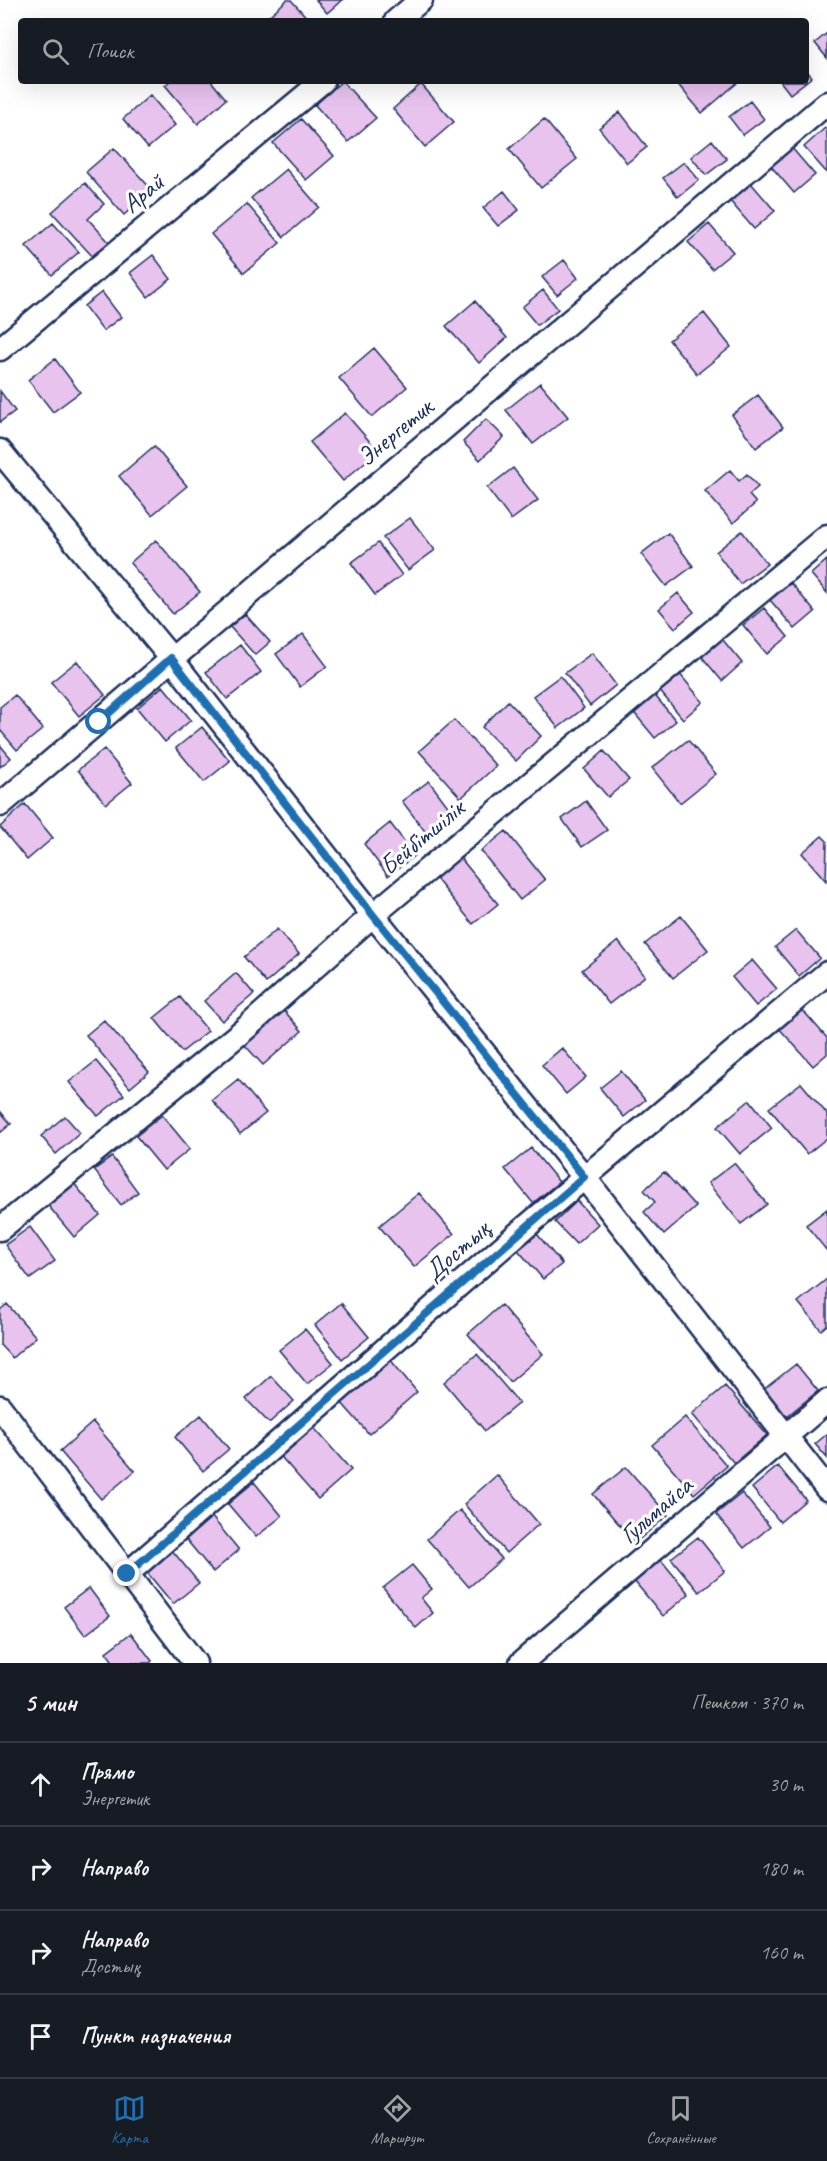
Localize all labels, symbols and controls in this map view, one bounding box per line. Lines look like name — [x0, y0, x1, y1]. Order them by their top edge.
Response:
search box — [18, 18, 809, 84]
icon: search — [39, 35, 72, 68]
text: Поиск — [87, 37, 133, 65]
street label: Арай — [115, 164, 173, 220]
street label: Энергетик — [350, 389, 442, 473]
route start — [85, 708, 111, 734]
street label: Бейбітшілік — [373, 790, 473, 882]
street label: Достық — [417, 1211, 498, 1288]
street label: Гульмайса — [613, 1468, 701, 1551]
route end — [113, 1560, 139, 1586]
text: 5 мин — [24, 1686, 76, 1719]
text: Пешком · 370 m — [691, 1690, 803, 1715]
text: Прямо — [81, 1758, 133, 1786]
icon: ahead — [24, 1768, 57, 1801]
text: 30 m — [769, 1772, 803, 1797]
text: Энергетик — [81, 1786, 149, 1811]
icon: right — [24, 1852, 57, 1885]
text: Направо — [81, 1854, 148, 1882]
text: 180 m — [760, 1856, 803, 1881]
text: Направо — [81, 1926, 148, 1954]
icon: right — [24, 1936, 57, 1969]
text: 160 m — [760, 1940, 803, 1965]
text: Достық — [81, 1954, 140, 1979]
icon: arrive — [24, 2020, 57, 2053]
text: Пункт назначения — [81, 2022, 230, 2050]
tab: Карта — [111, 2092, 148, 2148]
tab: Маршрут — [371, 2092, 423, 2148]
tab: Сохранённые — [646, 2092, 716, 2148]

